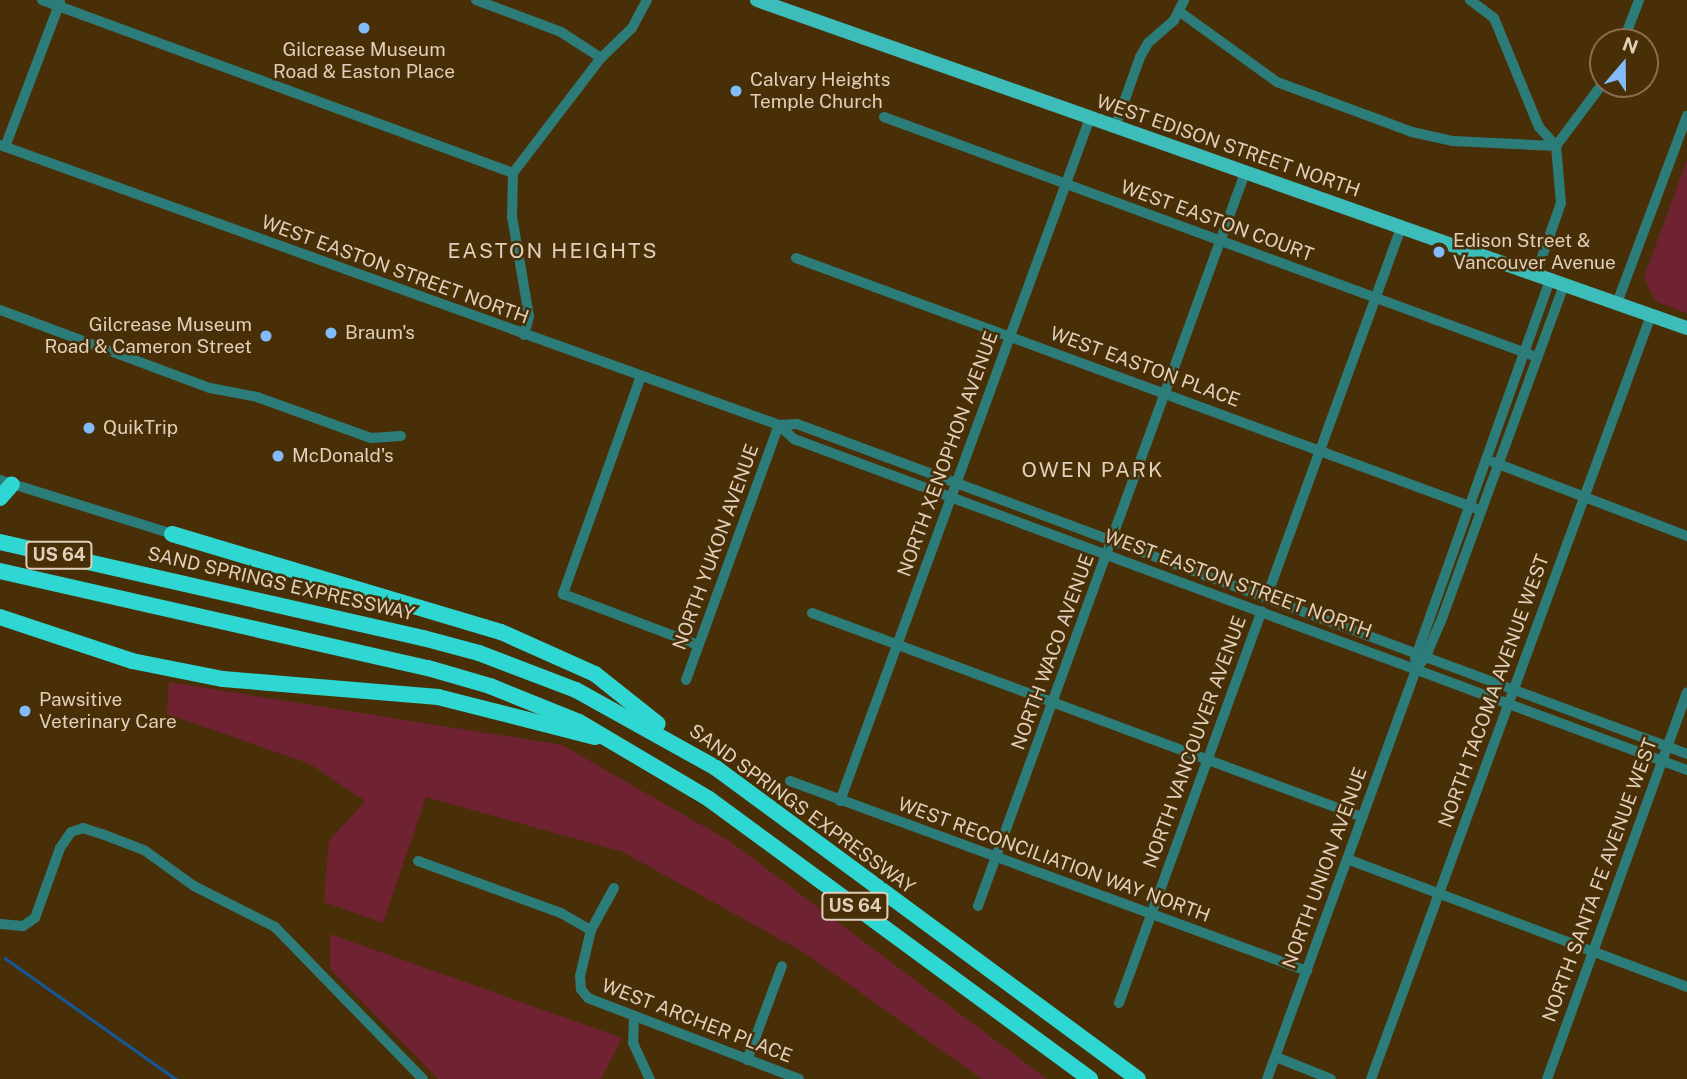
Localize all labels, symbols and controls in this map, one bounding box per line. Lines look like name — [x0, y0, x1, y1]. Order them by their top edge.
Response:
marker: Gilcrease Museum Road & Easton Place — [356, 20, 372, 36]
north arrow — [1589, 28, 1659, 98]
text: N — [1620, 32, 1641, 58]
place label: Gilcrease Museum Road & Easton Place — [273, 39, 455, 83]
place label: Calvary Heights Temple Church — [750, 69, 890, 113]
marker: Calvary Heights Temple Church — [728, 83, 744, 99]
street label: WEST EDISON STREET NORTH — [1093, 90, 1363, 202]
street label: WEST EASTON COURT — [1117, 175, 1317, 267]
street label: WEST EASTON STREET NORTH — [258, 211, 532, 329]
place label: Edison Street & Vancouver Avenue — [1453, 230, 1616, 274]
district label: EASTON HEIGHTS — [449, 238, 657, 264]
marker: Edison Street & Vancouver Avenue — [1431, 244, 1447, 260]
place label: Gilcrease Museum Road & Cameron Street — [45, 314, 252, 358]
place label: Braum's — [345, 322, 415, 344]
street label: WEST EASTON PLACE — [1047, 322, 1243, 412]
marker: Braum's — [323, 325, 339, 341]
marker: Gilcrease Museum Road & Cameron Street — [258, 328, 274, 344]
street label: NORTH XENOPHON AVENUE — [893, 328, 1003, 580]
place label: QuikTrip — [103, 417, 178, 439]
marker: QuikTrip — [81, 420, 97, 436]
street label: NORTH YUKON AVENUE — [668, 441, 764, 653]
place label: McDonald's — [292, 445, 394, 467]
marker: McDonald's — [270, 448, 286, 464]
district label: OWEN PARK — [1023, 457, 1163, 483]
street label: WEST EASTON STREET NORTH — [1101, 525, 1375, 643]
road number: US 64 — [24, 540, 94, 570]
street label: SAND SPRINGS EXPRESSWAY — [145, 542, 417, 626]
street label: NORTH WACO AVENUE — [1007, 551, 1099, 753]
street label: NORTH TACOMA AVENUE WEST — [1434, 551, 1554, 831]
street label: NORTH VANCOUVER AVENUE — [1139, 612, 1251, 872]
place label: Pawsitive Veterinary Care — [39, 689, 177, 733]
marker: Pawsitive Veterinary Care — [17, 703, 33, 719]
street label: SAND SPRINGS EXPRESSWAY — [685, 719, 919, 899]
street label: NORTH SANTA FE AVENUE WEST — [1538, 735, 1662, 1025]
street label: NORTH UNION AVENUE — [1278, 764, 1372, 972]
street label: WEST RECONCILIATION WAY NORTH — [894, 793, 1214, 927]
road number: US 64 — [820, 891, 890, 920]
street label: WEST ARCHER PLACE — [598, 974, 796, 1068]

